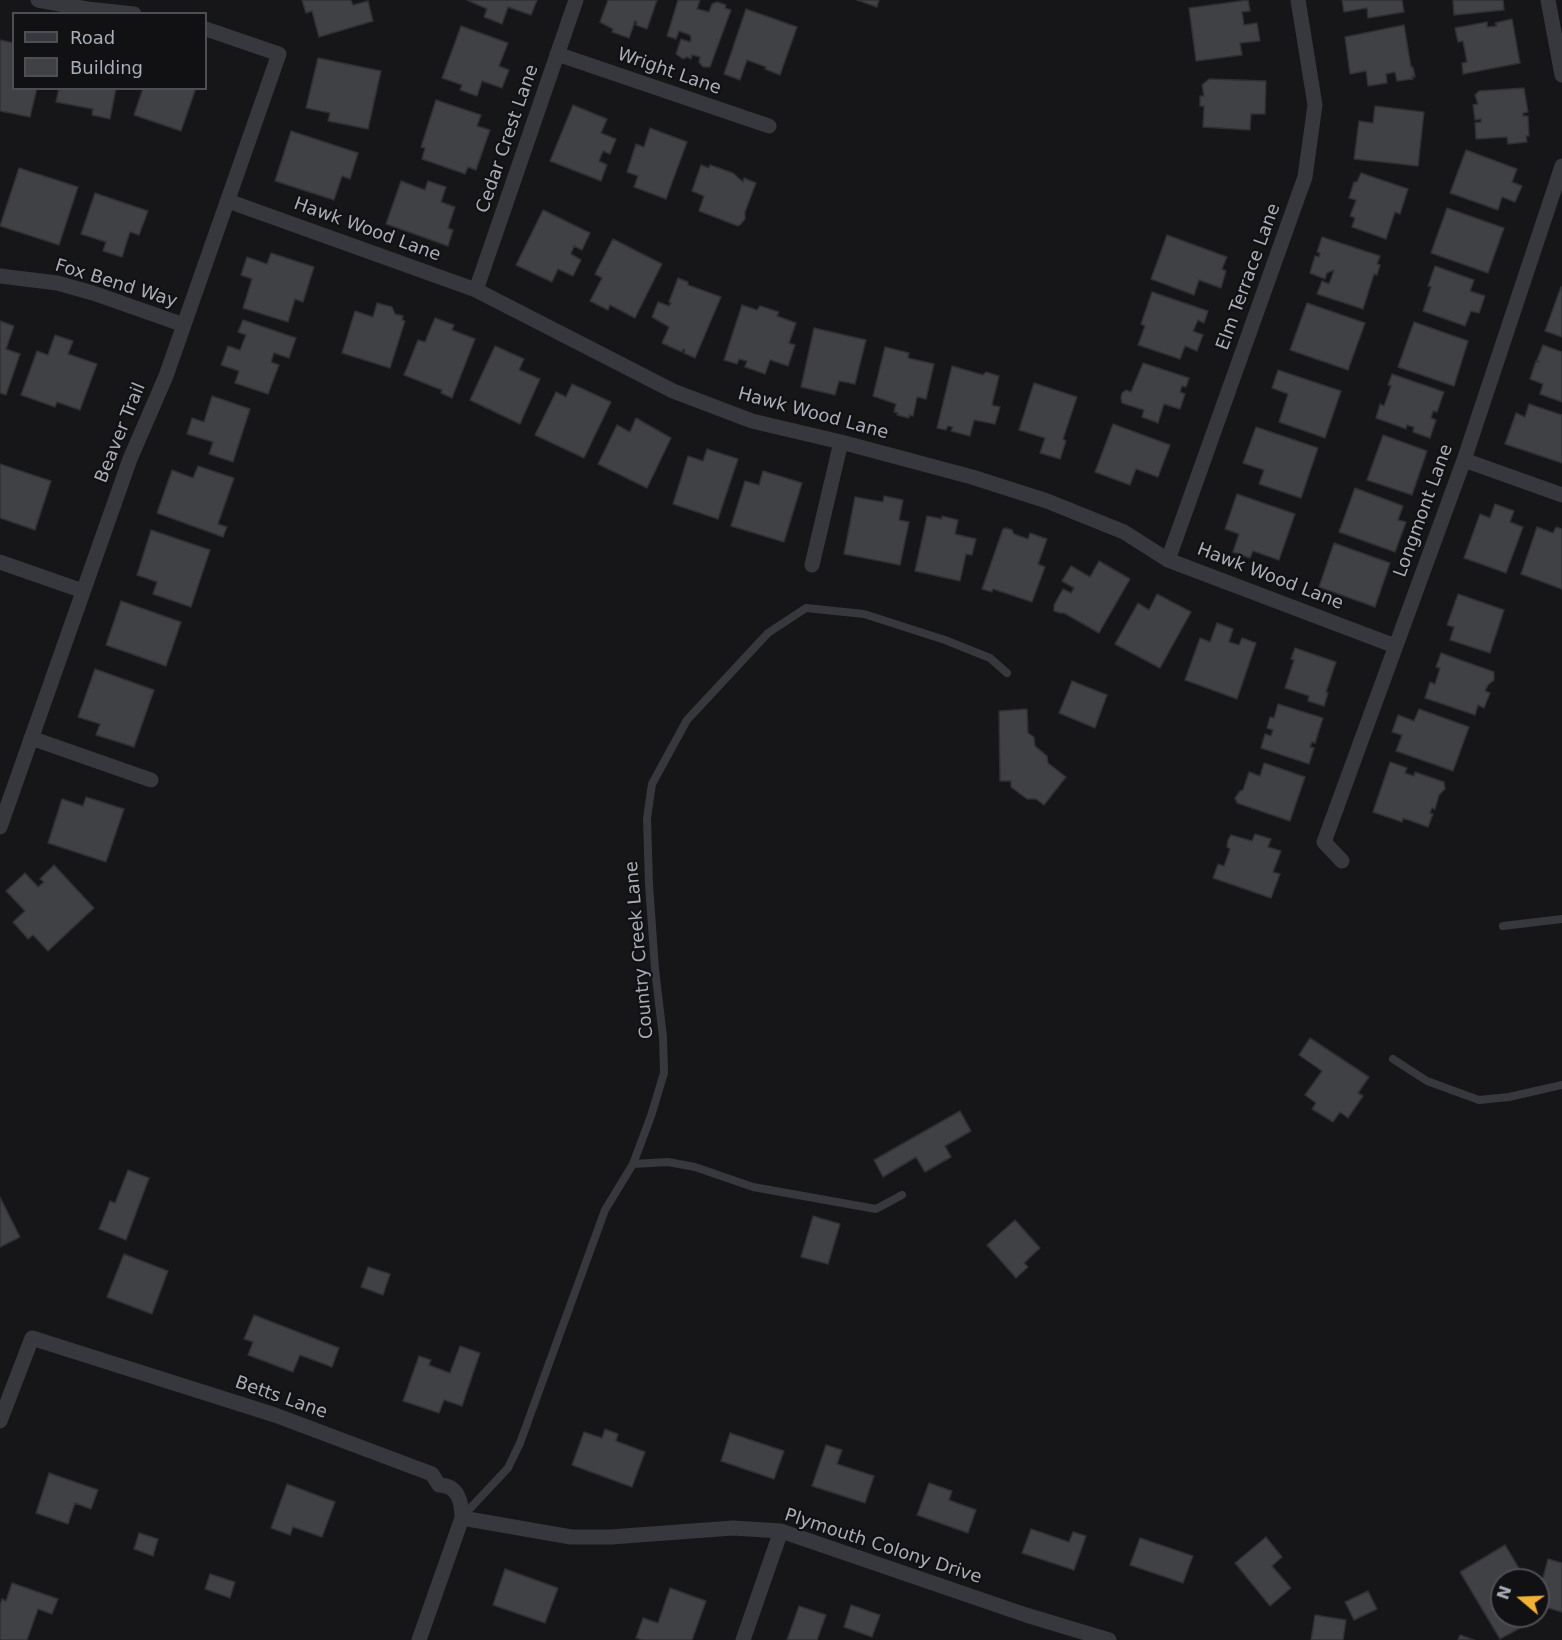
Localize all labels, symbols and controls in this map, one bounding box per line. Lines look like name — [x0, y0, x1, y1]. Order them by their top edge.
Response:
legend — [12, 12, 207, 90]
text: Road — [70, 27, 115, 48]
street label: Wright Lane — [614, 44, 724, 100]
text: Building — [70, 57, 143, 78]
street label: Cedar Crest Lane — [472, 62, 544, 216]
street label: Hawk Wood Lane — [291, 193, 443, 267]
street label: Elm Terrace Lane — [1212, 201, 1286, 353]
street label: Fox Bend Way — [52, 255, 180, 313]
street label: Beaver Trail — [91, 380, 151, 486]
street label: Hawk Wood Lane — [735, 384, 891, 444]
street label: Longmont Lane — [1390, 442, 1458, 580]
street label: Hawk Wood Lane — [1194, 539, 1346, 615]
street label: Country Creek Lane — [621, 860, 659, 1040]
street label: Betts Lane — [232, 1372, 330, 1424]
street label: Plymouth Colony Drive — [782, 1505, 984, 1589]
north arrow — [1490, 1568, 1550, 1628]
text: N — [1493, 1583, 1516, 1602]

